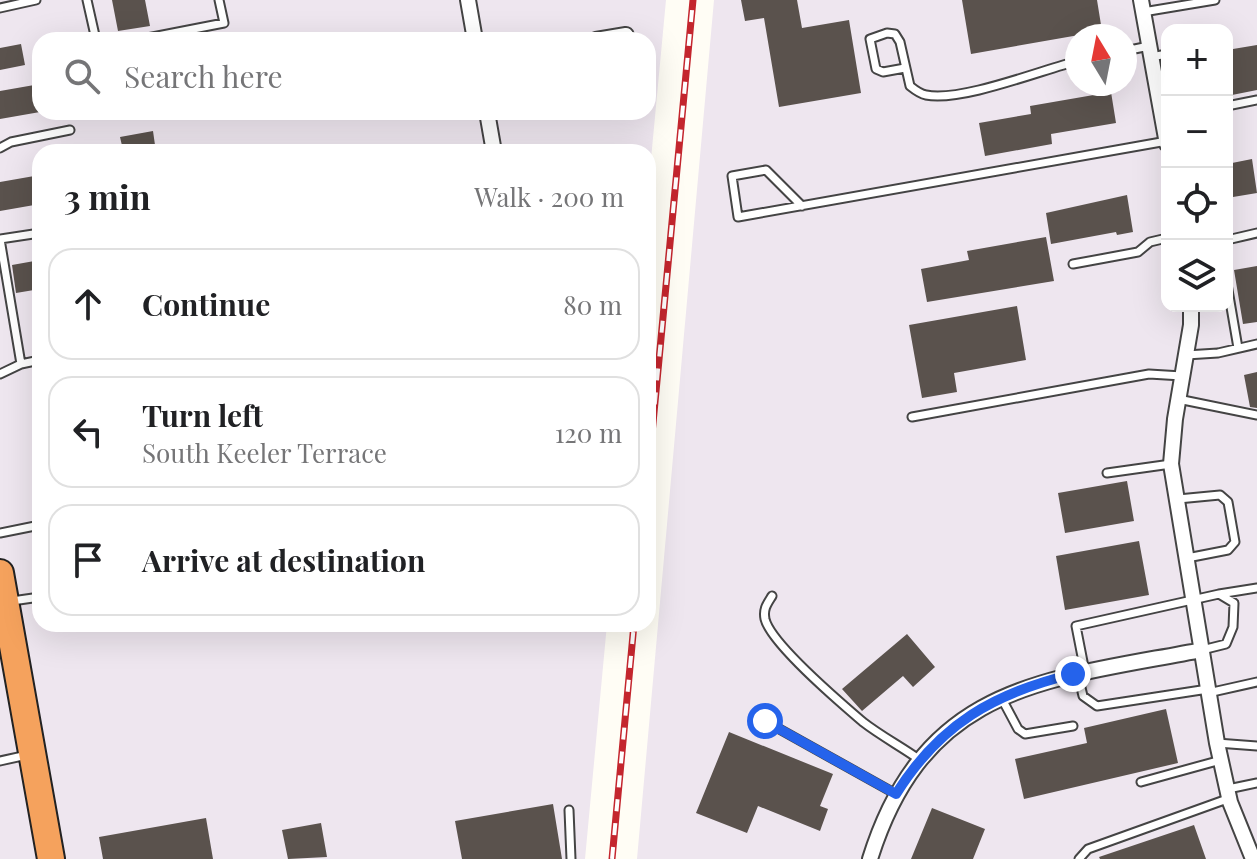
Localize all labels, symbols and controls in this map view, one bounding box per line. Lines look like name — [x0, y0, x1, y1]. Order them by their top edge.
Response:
north arrow — [1065, 24, 1137, 96]
map controls — [1161, 24, 1233, 312]
button: + — [1161, 24, 1233, 96]
search box — [32, 32, 656, 120]
icon: search — [60, 54, 104, 98]
text: Search here — [124, 56, 283, 96]
button: − — [1161, 96, 1233, 168]
button: locate — [1161, 168, 1233, 240]
text: 3 min — [64, 173, 151, 219]
text: Walk · 200 m — [474, 179, 624, 214]
button: layers — [1161, 240, 1233, 312]
icon: ahead — [66, 282, 110, 326]
text: Continue — [142, 284, 270, 324]
text: 80 m — [563, 287, 622, 322]
text: Turn left — [142, 395, 263, 435]
icon: left — [66, 410, 110, 454]
text: 120 m — [555, 415, 622, 450]
text: South Keeler Terrace — [142, 435, 387, 470]
icon: arrive — [66, 538, 110, 582]
text: Arrive at destination — [142, 540, 425, 580]
route end — [1055, 656, 1091, 692]
route start — [747, 703, 783, 739]

